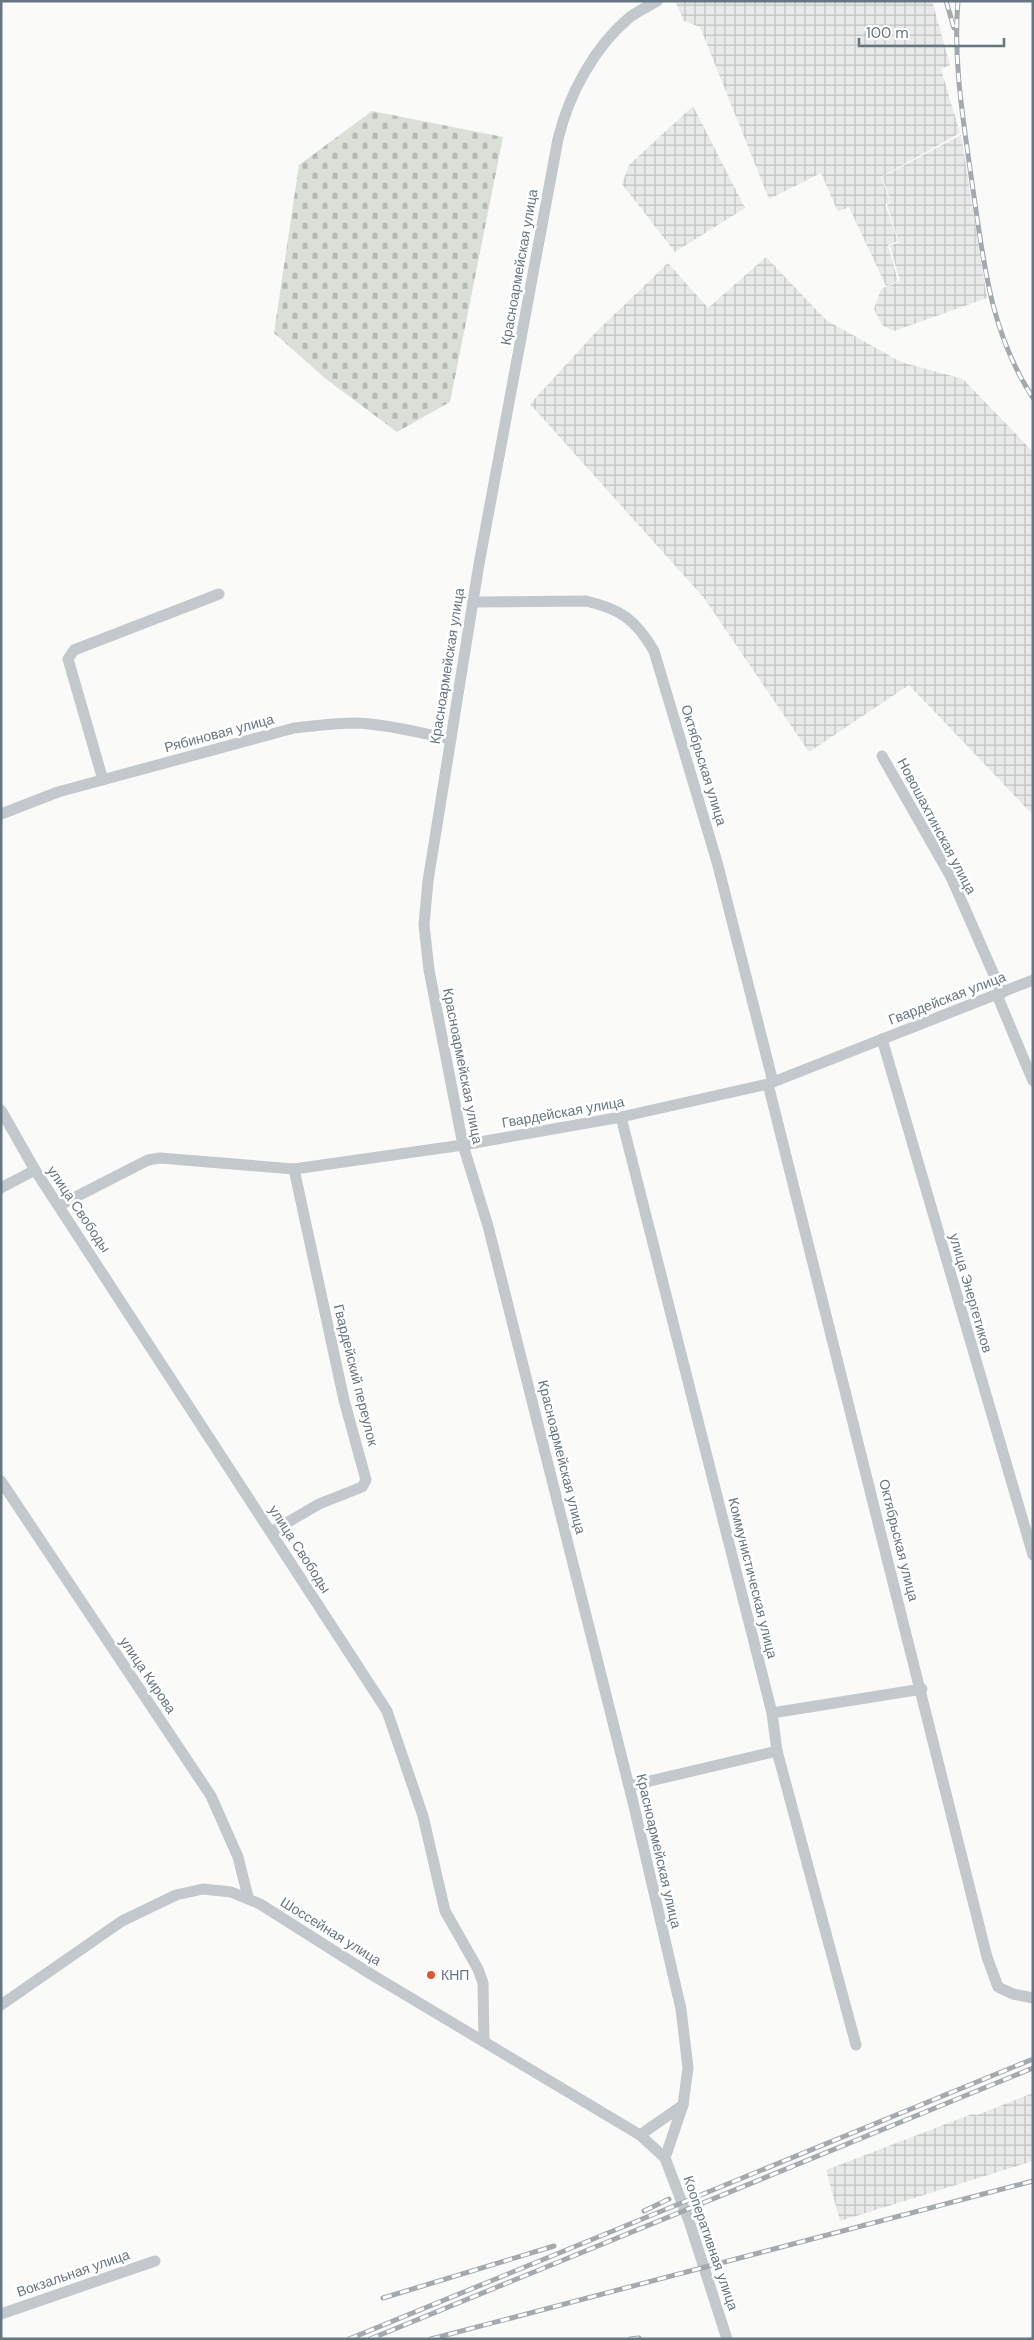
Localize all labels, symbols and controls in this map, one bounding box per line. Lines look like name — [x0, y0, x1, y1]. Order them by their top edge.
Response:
scale bar — [859, 15, 1004, 47]
text: 100 m — [866, 23, 909, 43]
street label: Красноармейская улица — [496, 187, 542, 346]
street label: Красноармейская улица — [426, 586, 468, 745]
street label: Октябрьская улица — [677, 702, 731, 828]
street label: Рябиновая улица — [162, 710, 276, 756]
street label: Новошахтинская улица — [893, 755, 981, 897]
street label: Гвардейская улица — [886, 967, 1008, 1029]
street label: Красноармейская улица — [439, 987, 487, 1146]
street label: Гвардейская улица — [500, 1092, 626, 1132]
street label: улица Свободы — [43, 1162, 115, 1256]
street label: улица Энергетиков — [945, 1231, 997, 1355]
street label: Гвардейский переулок — [330, 1302, 383, 1449]
street label: Красноармейская улица — [534, 1378, 590, 1536]
street label: Октябрьская улица — [875, 1477, 923, 1603]
street label: Коммунистическая улица — [724, 1496, 782, 1661]
street label: улица Свободы — [265, 1502, 335, 1596]
street label: улица Кирова — [116, 1633, 180, 1717]
street label: Красноармейская улица — [632, 1772, 686, 1930]
street label: Шоссейная улица — [277, 1893, 385, 1969]
place label: КНП — [441, 1966, 469, 1984]
marker: КНП — [425, 1969, 437, 1981]
street label: Кооперативная улица — [679, 2173, 743, 2313]
street label: Вокзальная улица — [14, 2245, 132, 2301]

